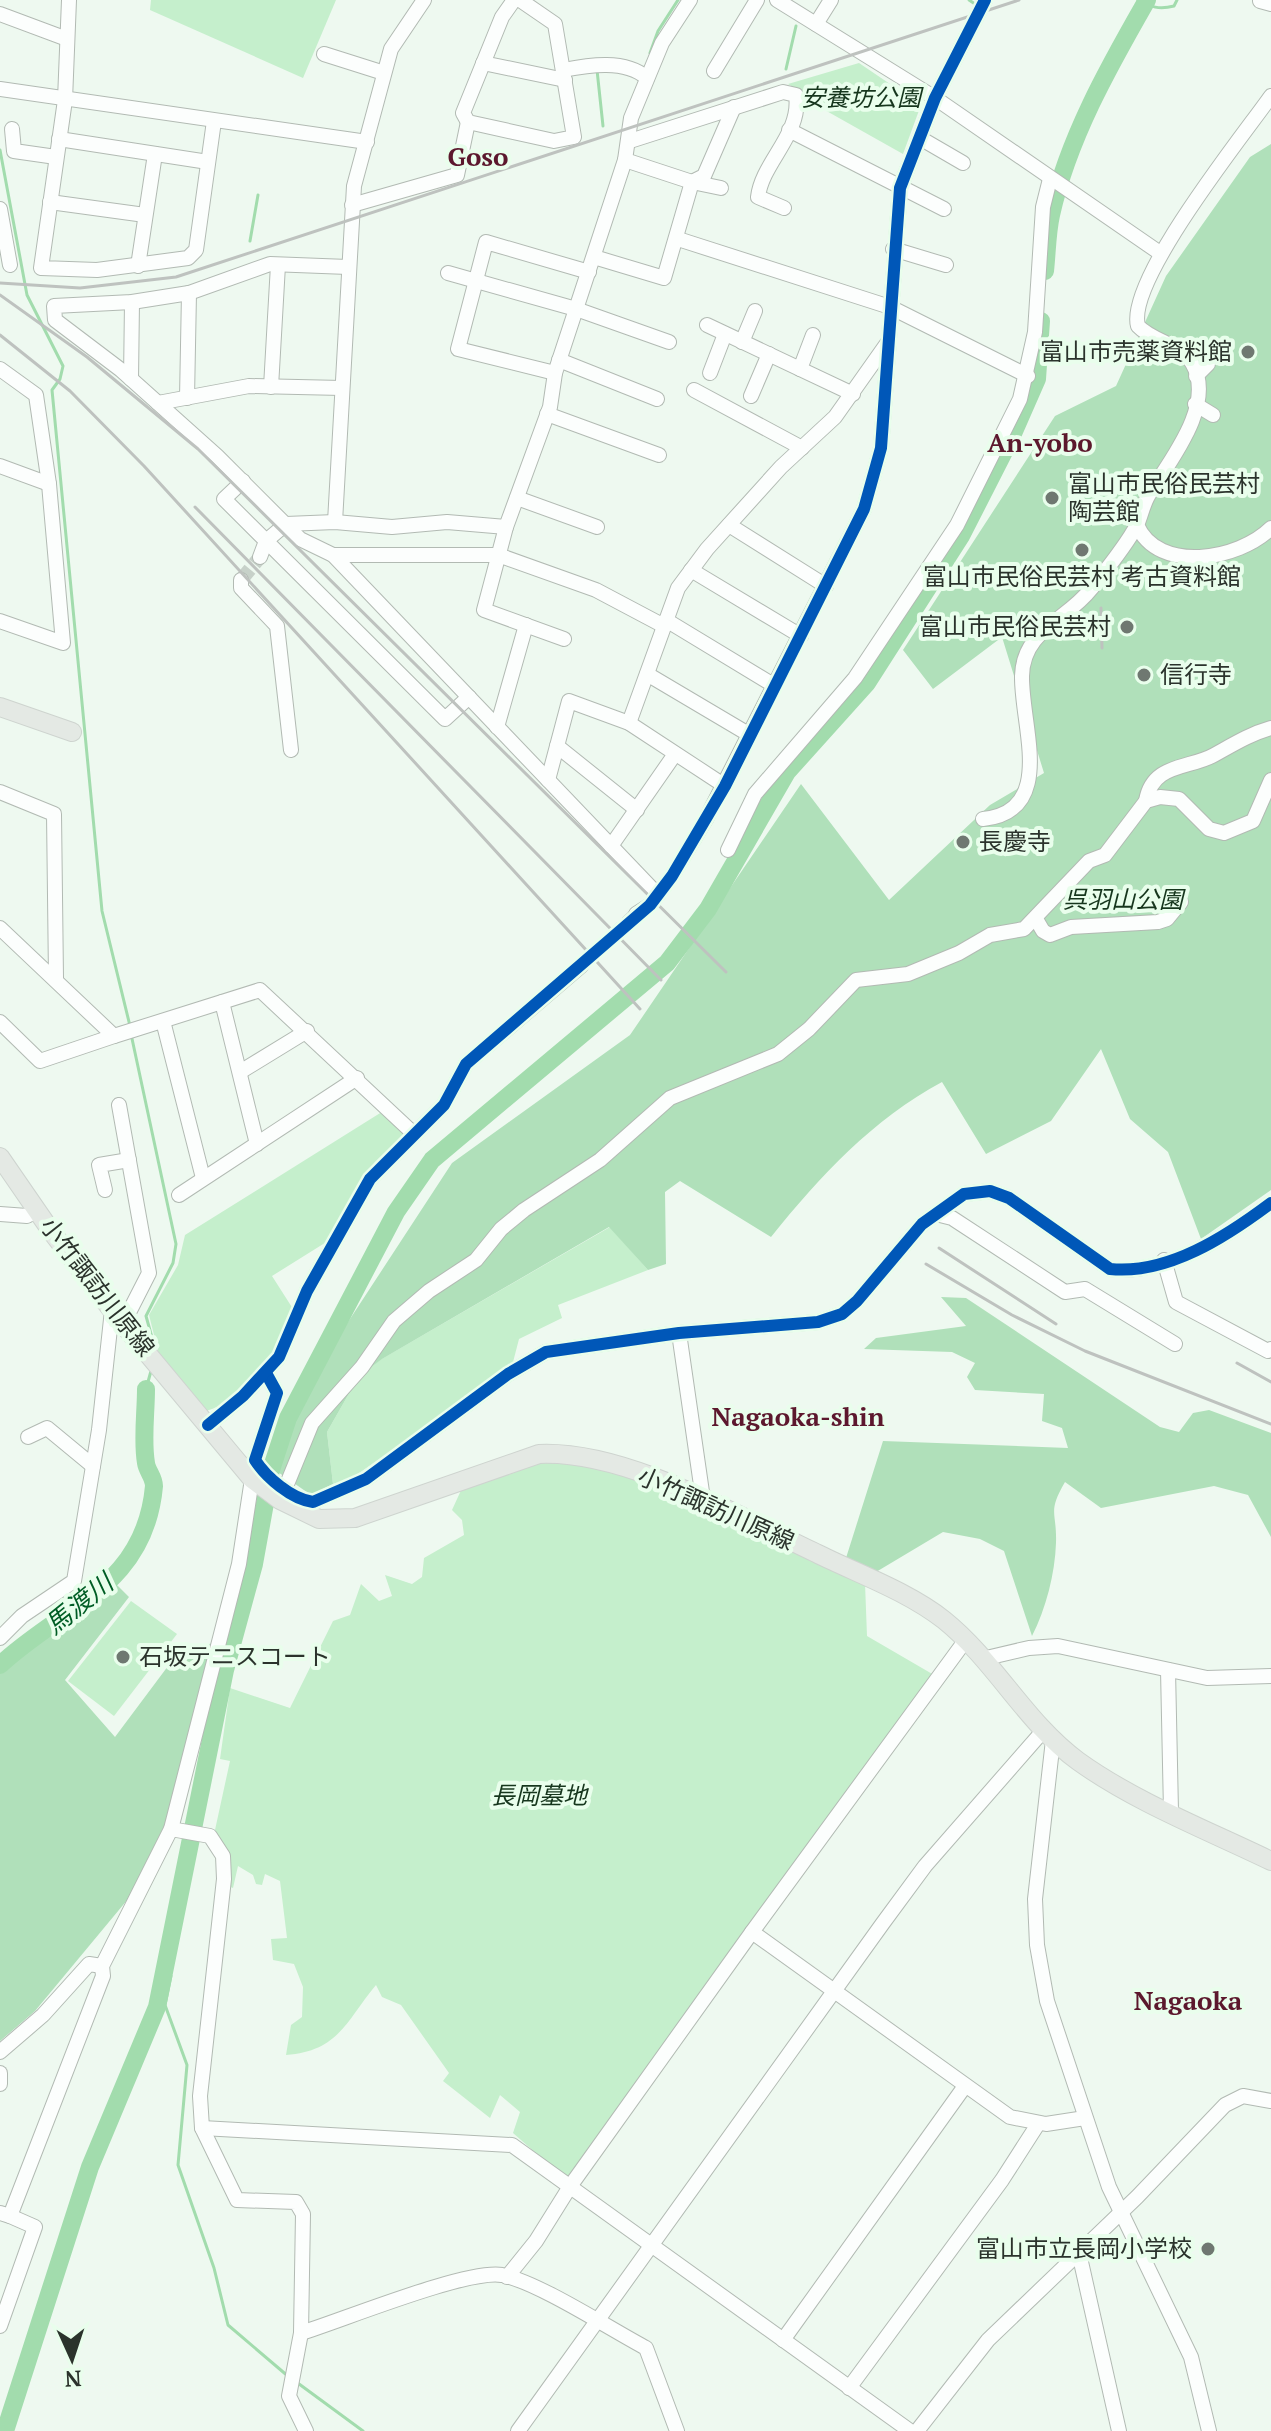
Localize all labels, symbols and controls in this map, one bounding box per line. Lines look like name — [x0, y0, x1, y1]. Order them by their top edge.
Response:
park label: 安養坊公園 — [801, 81, 924, 113]
district label: Goso — [447, 139, 509, 173]
place label: 富山市売薬資料館 — [1040, 335, 1232, 367]
marker: 富山市売薬資料館 — [1239, 343, 1257, 361]
district label: An-yobo — [987, 425, 1093, 459]
place label: 富山市民俗民芸村 陶芸館 — [1068, 467, 1260, 527]
marker: 富山市民俗民芸村 陶芸館 — [1043, 489, 1061, 507]
marker: 富山市民俗民芸村 考古資料館 — [1073, 541, 1091, 559]
place label: 富山市民俗民芸村 考古資料館 — [923, 560, 1241, 592]
place label: 富山市民俗民芸村 — [919, 610, 1111, 642]
marker: 富山市民俗民芸村 — [1118, 618, 1136, 636]
place label: 信行寺 — [1160, 658, 1232, 690]
marker: 信行寺 — [1135, 666, 1153, 684]
place label: 長慶寺 — [979, 825, 1051, 857]
marker: 長慶寺 — [954, 833, 972, 851]
park label: 呉羽山公園 — [1063, 883, 1186, 915]
street label: 小竹諏訪川原線 — [33, 1210, 162, 1362]
district label: Nagaoka-shin — [712, 1399, 885, 1433]
street label: 小竹諏訪川原線 — [633, 1459, 800, 1557]
water label: 馬渡川 — [37, 1564, 122, 1641]
place label: 石坂テニスコート — [139, 1640, 331, 1672]
marker: 石坂テニスコート — [114, 1648, 132, 1666]
park label: 長岡墓地 — [491, 1779, 590, 1811]
district label: Nagaoka — [1134, 1983, 1243, 2017]
place label: 富山市立長岡小学校 — [976, 2232, 1192, 2264]
marker: 富山市立長岡小学校 — [1199, 2240, 1217, 2258]
north arrow — [32, 2319, 112, 2399]
text: N — [64, 2365, 82, 2394]

